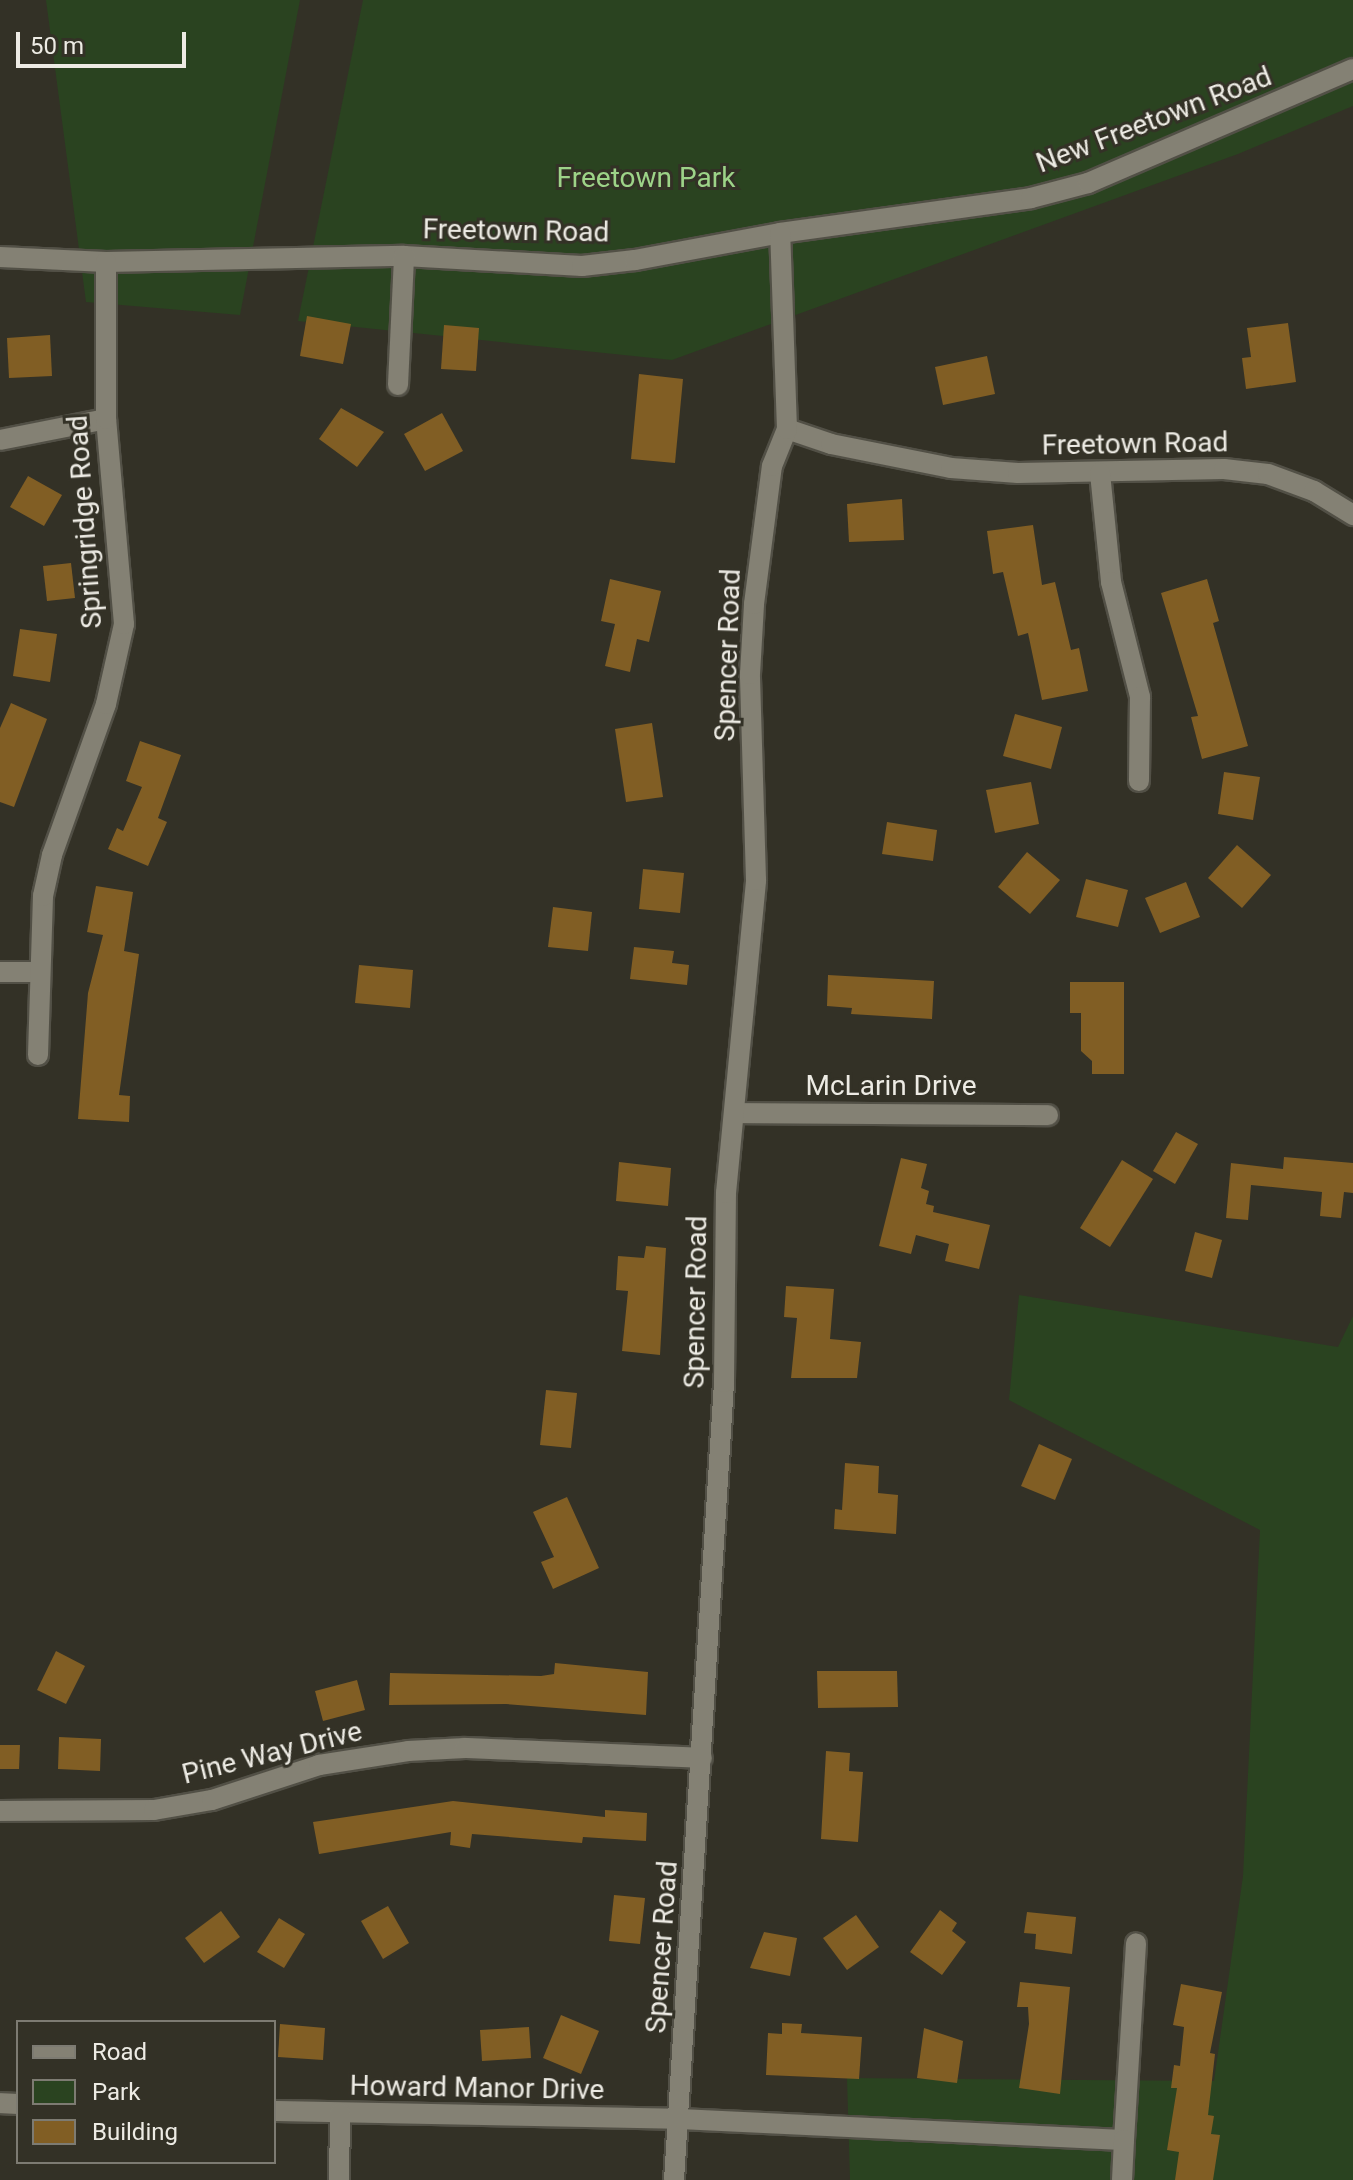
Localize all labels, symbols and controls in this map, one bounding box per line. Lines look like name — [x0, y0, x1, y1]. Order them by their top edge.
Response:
scale bar — [20, 16, 190, 66]
text: 50 m — [30, 32, 84, 60]
street label: New Freetown Road — [1032, 60, 1276, 180]
park label: Freetown Park — [557, 161, 735, 195]
street label: Freetown Road — [422, 213, 610, 249]
street label: Springridge Road — [61, 414, 109, 630]
street label: Freetown Road — [1041, 426, 1229, 462]
street label: Spencer Road — [708, 568, 748, 742]
street label: McLarin Drive — [805, 1069, 977, 1103]
street label: Spencer Road — [678, 1215, 714, 1389]
street label: Pine Way Drive — [179, 1714, 365, 1792]
street label: Spencer Road — [639, 1860, 685, 2034]
legend — [16, 2020, 276, 2164]
text: Road — [92, 2038, 147, 2066]
street label: Howard Manor Drive — [349, 2069, 605, 2107]
text: Park — [92, 2078, 140, 2106]
text: Building — [92, 2118, 178, 2146]

